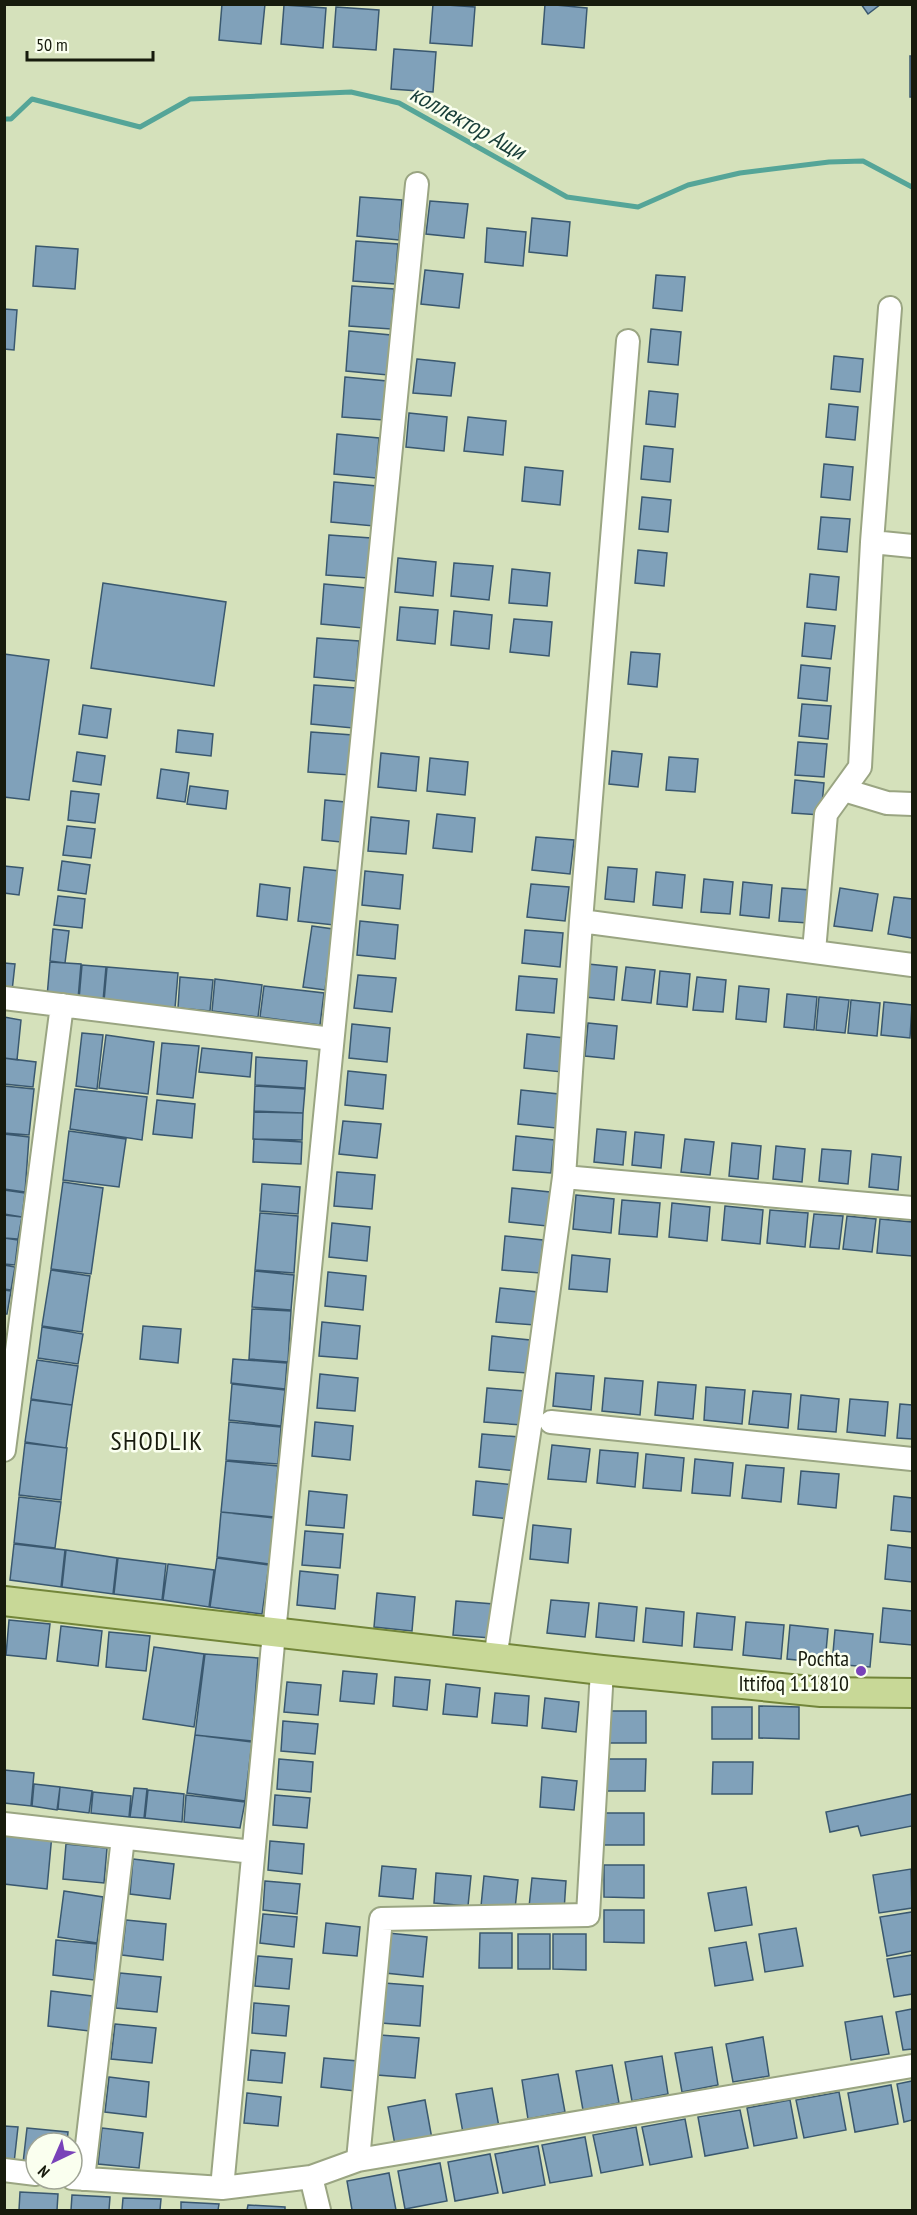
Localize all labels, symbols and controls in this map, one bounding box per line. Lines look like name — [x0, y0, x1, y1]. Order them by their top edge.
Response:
scale bar — [27, 24, 153, 62]
text: 50 m — [36, 33, 68, 56]
water label: коллектор Ащи — [405, 78, 533, 168]
district label: SHODLIK — [110, 1424, 204, 1457]
place label: Pochta Ittifoq 111810 — [738, 1644, 849, 1697]
marker: Pochta Ittifoq 111810 — [854, 1664, 868, 1678]
north arrow — [24, 2131, 84, 2191]
text: N — [34, 2162, 54, 2182]

